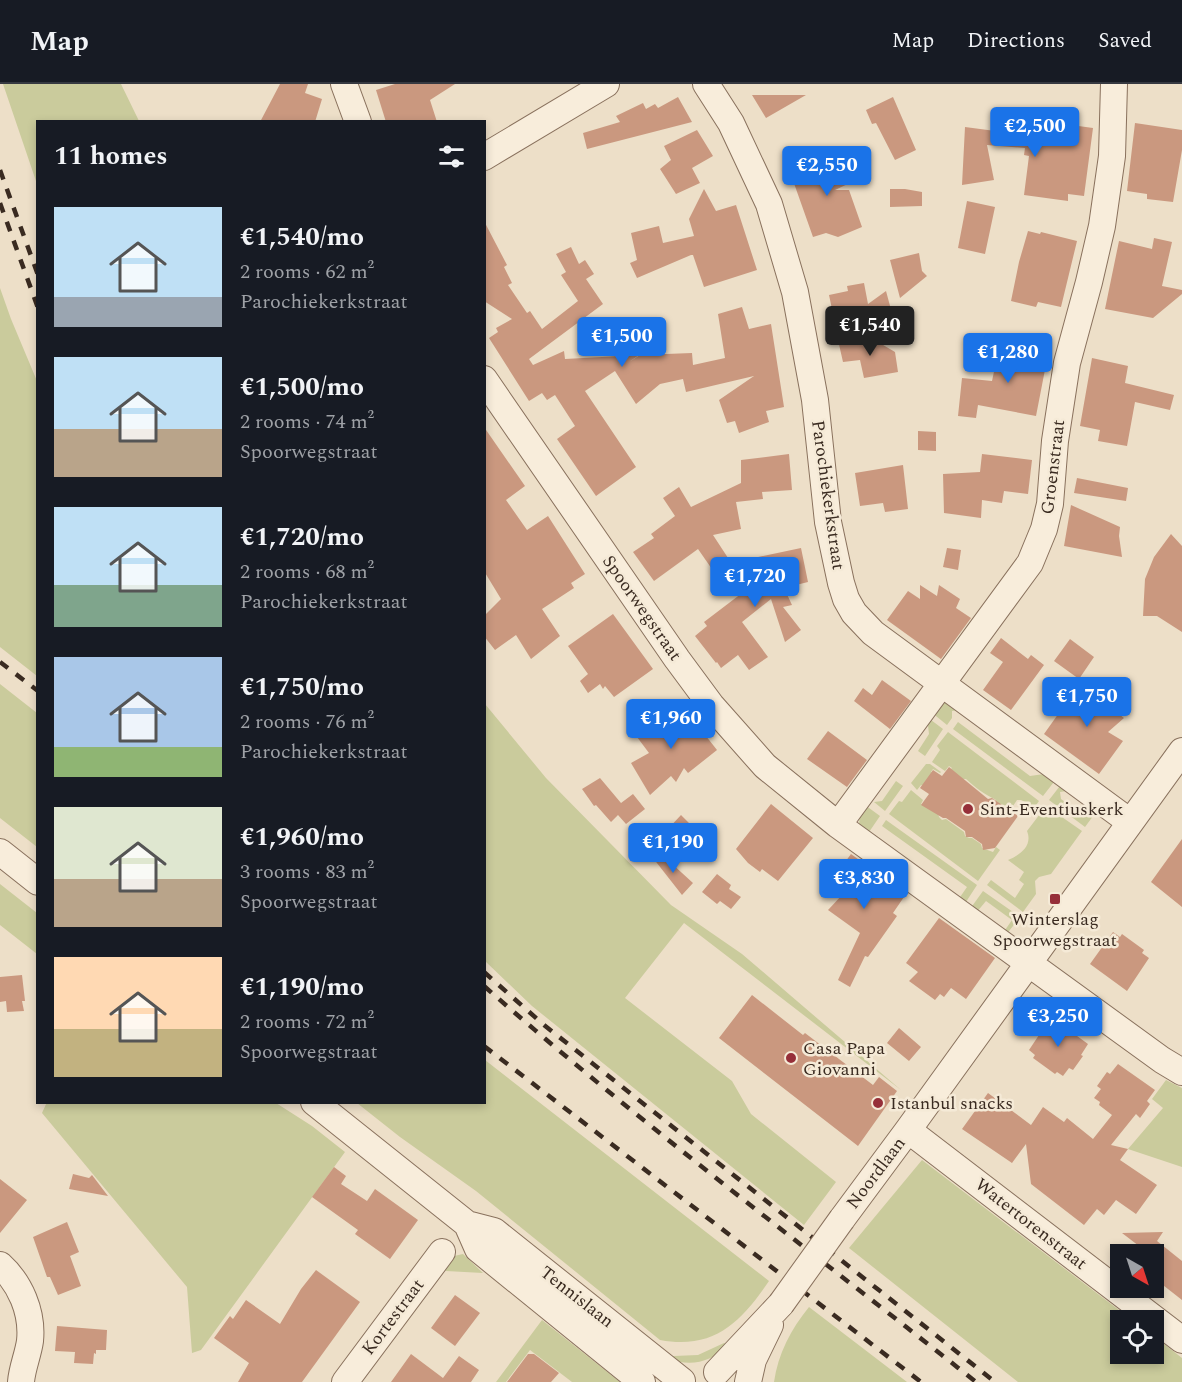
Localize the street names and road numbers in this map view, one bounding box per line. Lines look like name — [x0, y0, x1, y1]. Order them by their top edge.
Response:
street label: Parochiekerkstraat — [804, 418, 852, 572]
street label: Groenstraat — [1034, 418, 1072, 516]
street label: Spoorwegstraat — [595, 550, 689, 666]
street label: Noordlaan — [840, 1131, 912, 1215]
street label: Watertorenstraat — [969, 1171, 1093, 1277]
street label: Tennislaan — [534, 1259, 620, 1335]
street label: Kortestraat — [355, 1273, 431, 1361]

